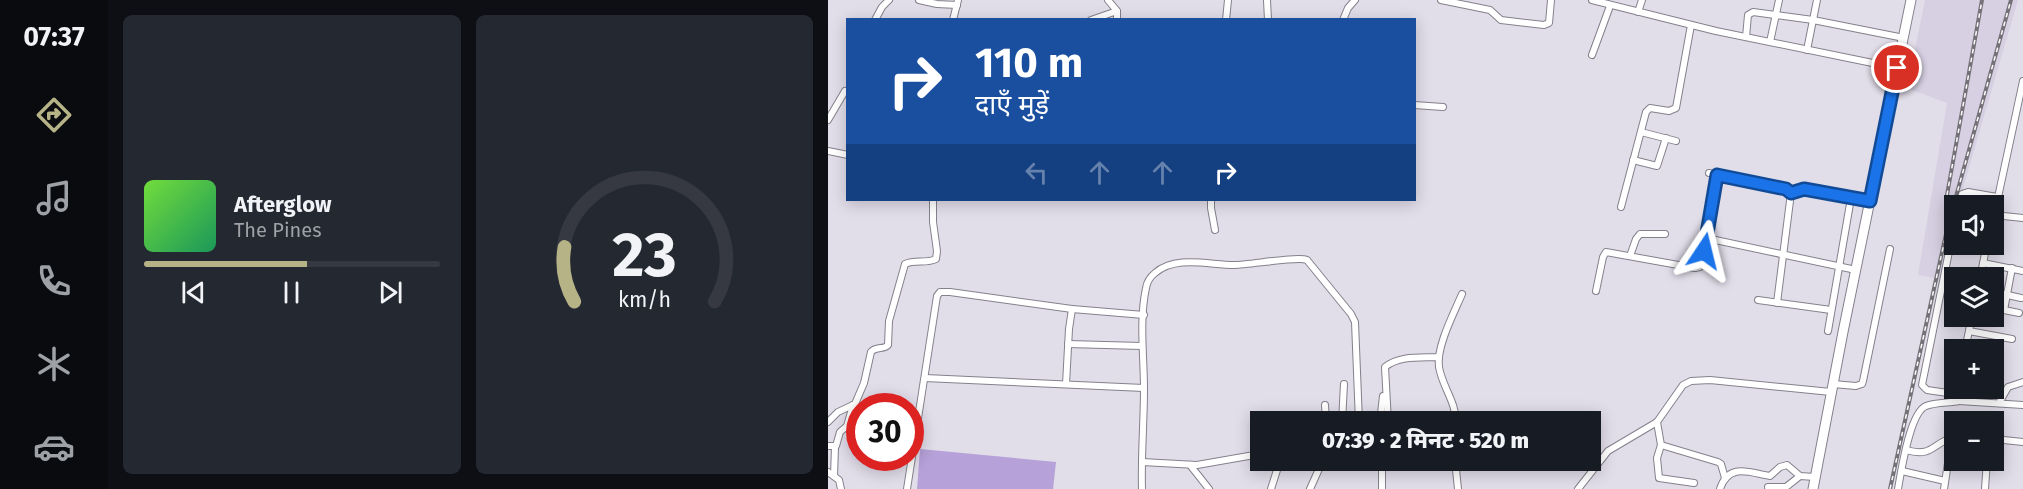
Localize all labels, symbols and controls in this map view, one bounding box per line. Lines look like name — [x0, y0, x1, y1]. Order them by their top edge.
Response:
text: 07:37 — [23, 21, 85, 53]
text: 110 m — [975, 38, 1083, 88]
icon: right — [876, 42, 954, 120]
pin — [1871, 42, 1922, 93]
icon: arrive — [1880, 51, 1913, 84]
text: दाएँ मुड़ें — [975, 89, 1049, 121]
icon: directions — [33, 94, 75, 136]
icon: left — [1020, 156, 1053, 189]
icon: ahead — [1083, 156, 1116, 189]
icon: ahead — [1146, 156, 1179, 189]
icon: right — [1209, 156, 1242, 189]
icon: music — [33, 177, 75, 219]
text: Afterglow — [234, 191, 331, 218]
map controls — [1944, 195, 2004, 471]
button: sound — [1944, 195, 2004, 255]
text: The Pines — [234, 218, 321, 242]
text: 23 — [612, 218, 676, 293]
position arrow — [1672, 219, 1736, 283]
icon: phone — [33, 260, 75, 302]
button: layers — [1944, 267, 2004, 327]
icon: previous — [177, 276, 210, 309]
icon: pause — [275, 276, 308, 309]
icon: next — [374, 276, 407, 309]
text: km/h — [618, 287, 671, 313]
button: + — [1944, 339, 2004, 399]
icon: climate — [33, 343, 75, 385]
speed limit sign: 30 — [846, 393, 924, 471]
button: − — [1944, 411, 2004, 471]
icon: car — [33, 426, 75, 468]
text: 07:39 · 2 मिनट · 520 m — [1322, 427, 1529, 454]

